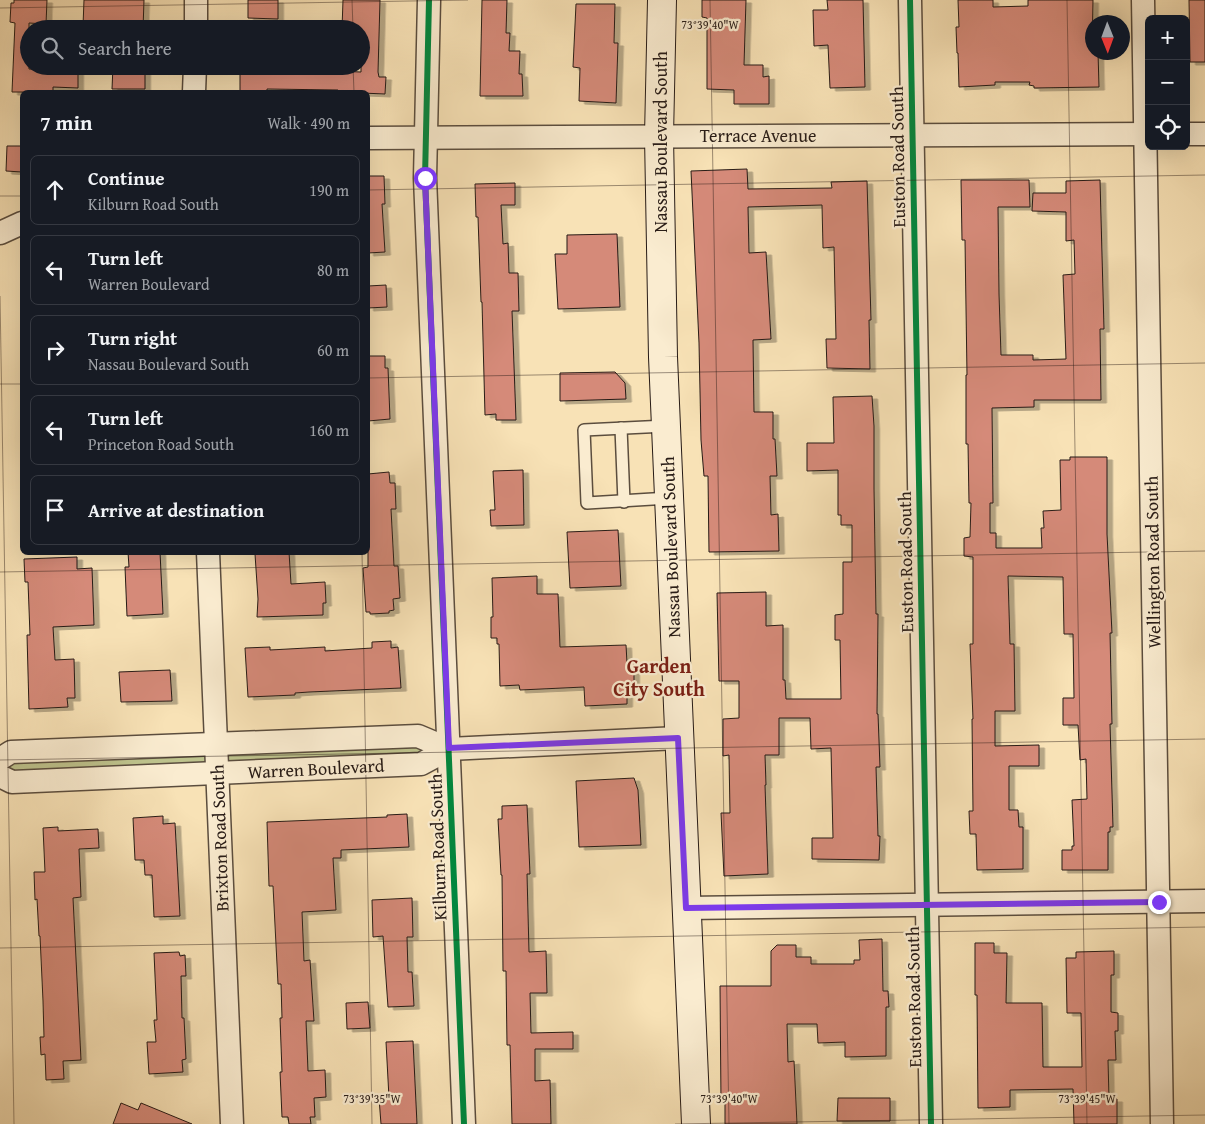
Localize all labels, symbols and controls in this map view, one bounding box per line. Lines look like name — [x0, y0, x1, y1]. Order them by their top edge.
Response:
north arrow — [1085, 15, 1130, 60]
map controls — [1145, 15, 1190, 150]
button: + — [1145, 15, 1190, 60]
text: 73°39'40"W — [681, 16, 740, 33]
search box — [20, 20, 370, 75]
icon: search — [38, 34, 66, 62]
text: Search here — [78, 34, 172, 62]
street label: Nassau Boulevard South — [647, 51, 674, 233]
button: − — [1145, 60, 1190, 105]
street label: Euston Road South — [883, 86, 912, 228]
button: locate — [1145, 105, 1190, 150]
text: 7 min — [40, 107, 92, 138]
text: Walk · 490 m — [267, 111, 350, 135]
street label: Terrace Avenue — [700, 122, 816, 149]
text: Continue — [88, 164, 165, 192]
route start — [414, 167, 437, 190]
icon: ahead — [41, 176, 69, 204]
text: 190 m — [309, 178, 349, 202]
text: Kilburn Road South — [88, 192, 219, 216]
text: Turn left — [88, 244, 163, 272]
icon: left — [41, 256, 69, 284]
text: 80 m — [317, 258, 349, 282]
text: Warren Boulevard — [88, 272, 210, 296]
text: Turn right — [88, 324, 177, 352]
icon: right — [41, 336, 69, 364]
text: 60 m — [317, 338, 349, 362]
text: Nassau Boulevard South — [88, 352, 249, 376]
text: Turn left — [88, 404, 163, 432]
icon: left — [41, 416, 69, 444]
text: 160 m — [309, 418, 349, 442]
text: Princeton Road South — [88, 432, 234, 456]
street label: Nassau Boulevard South — [654, 456, 687, 638]
street label: Wellington Road South — [1137, 475, 1168, 649]
street label: Euston Road South — [891, 491, 920, 633]
icon: arrive — [41, 496, 69, 524]
text: Arrive at destination — [88, 496, 264, 524]
district label: Garden City South — [613, 651, 705, 703]
street label: Warren Boulevard — [247, 751, 385, 786]
street label: Brixton Road South — [203, 764, 236, 912]
street label: Kilburn Road South — [421, 773, 454, 921]
route end — [1148, 891, 1171, 914]
street label: Euston Road South — [899, 926, 928, 1068]
text: 73°39'35"W — [343, 1090, 402, 1107]
text: 73°39'40"W — [700, 1090, 759, 1107]
text: 73°39'45"W — [1058, 1090, 1117, 1107]

